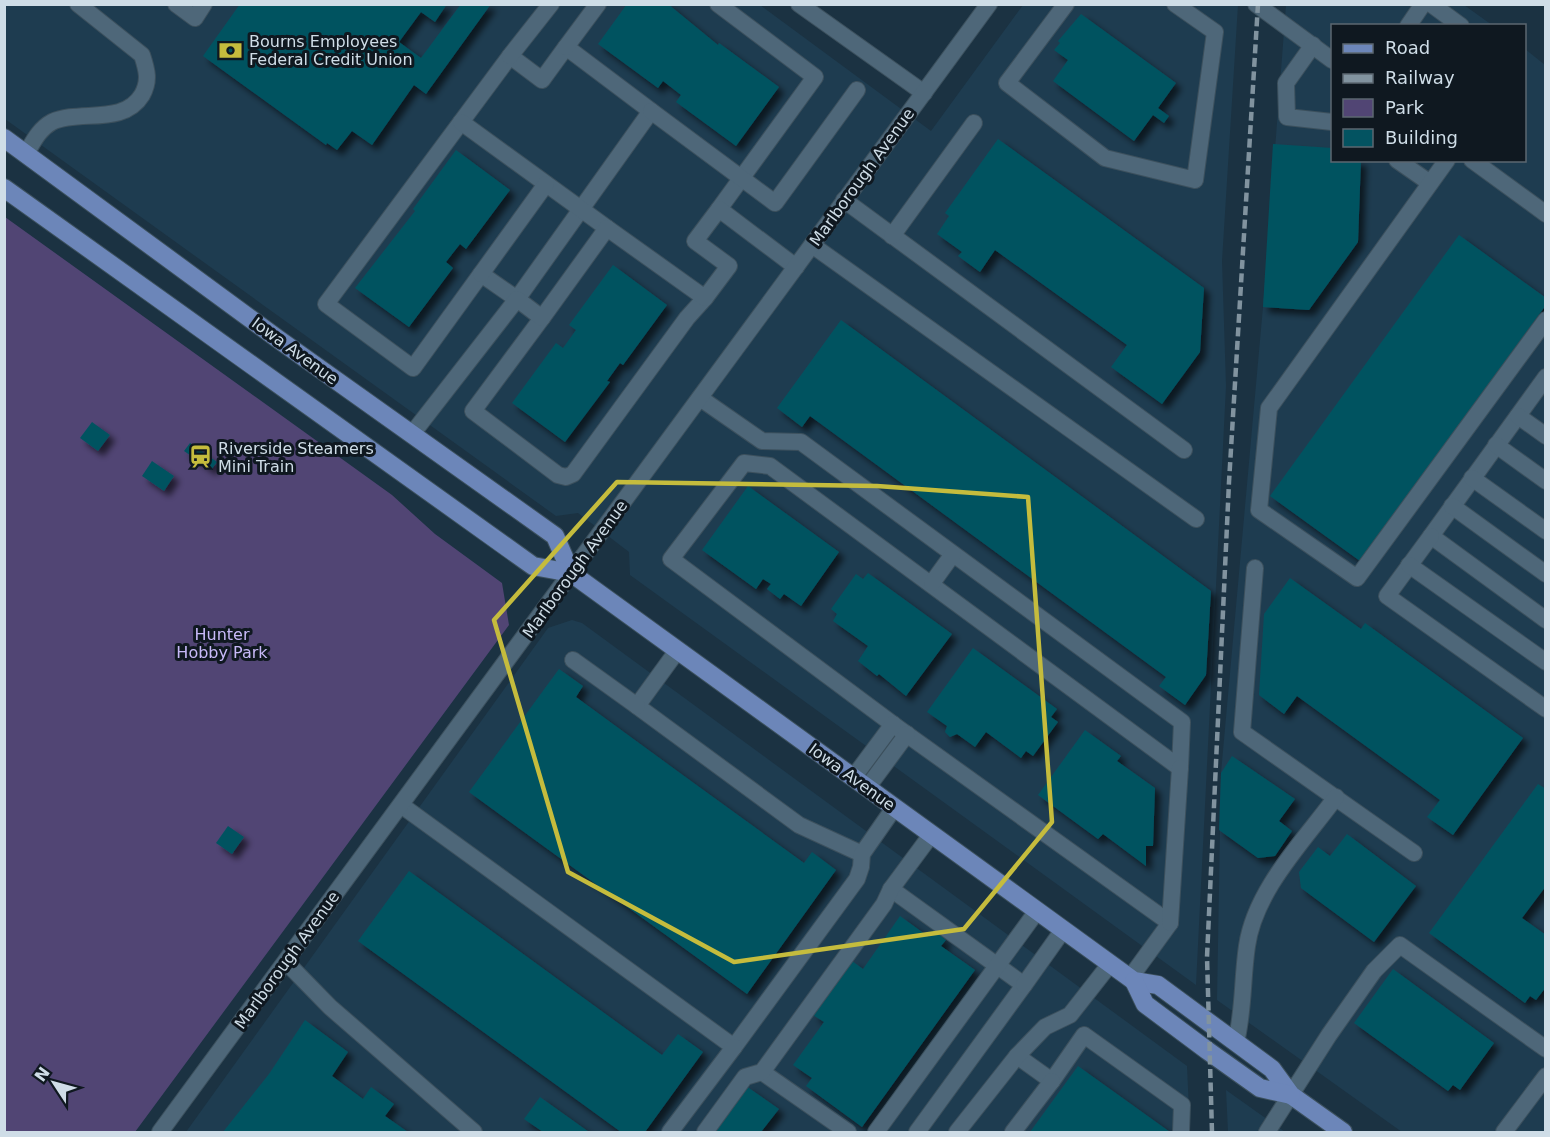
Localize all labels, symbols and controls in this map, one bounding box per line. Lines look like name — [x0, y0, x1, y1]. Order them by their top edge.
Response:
legend — [1331, 24, 1526, 162]
place label: Bourns Employees Federal Credit Union — [249, 32, 413, 69]
bank icon: Bourns Employees Federal Credit Union — [218, 37, 244, 63]
text: Road — [1385, 37, 1430, 58]
text: Railway — [1385, 67, 1455, 88]
text: Park — [1385, 97, 1424, 118]
street label: Marlborough Avenue — [806, 104, 918, 250]
text: Building — [1385, 127, 1458, 148]
street label: Iowa Avenue — [248, 313, 342, 389]
place label: Riverside Steamers Mini Train — [218, 439, 374, 476]
station icon: Riverside Steamers Mini Train — [187, 444, 213, 470]
street label: Marlborough Avenue — [519, 496, 631, 642]
park label: Hunter Hobby Park — [176, 625, 268, 662]
street label: Iowa Avenue — [805, 739, 899, 815]
street label: Marlborough Avenue — [231, 887, 343, 1033]
north arrow — [24, 1053, 84, 1113]
text: N — [31, 1063, 54, 1085]

